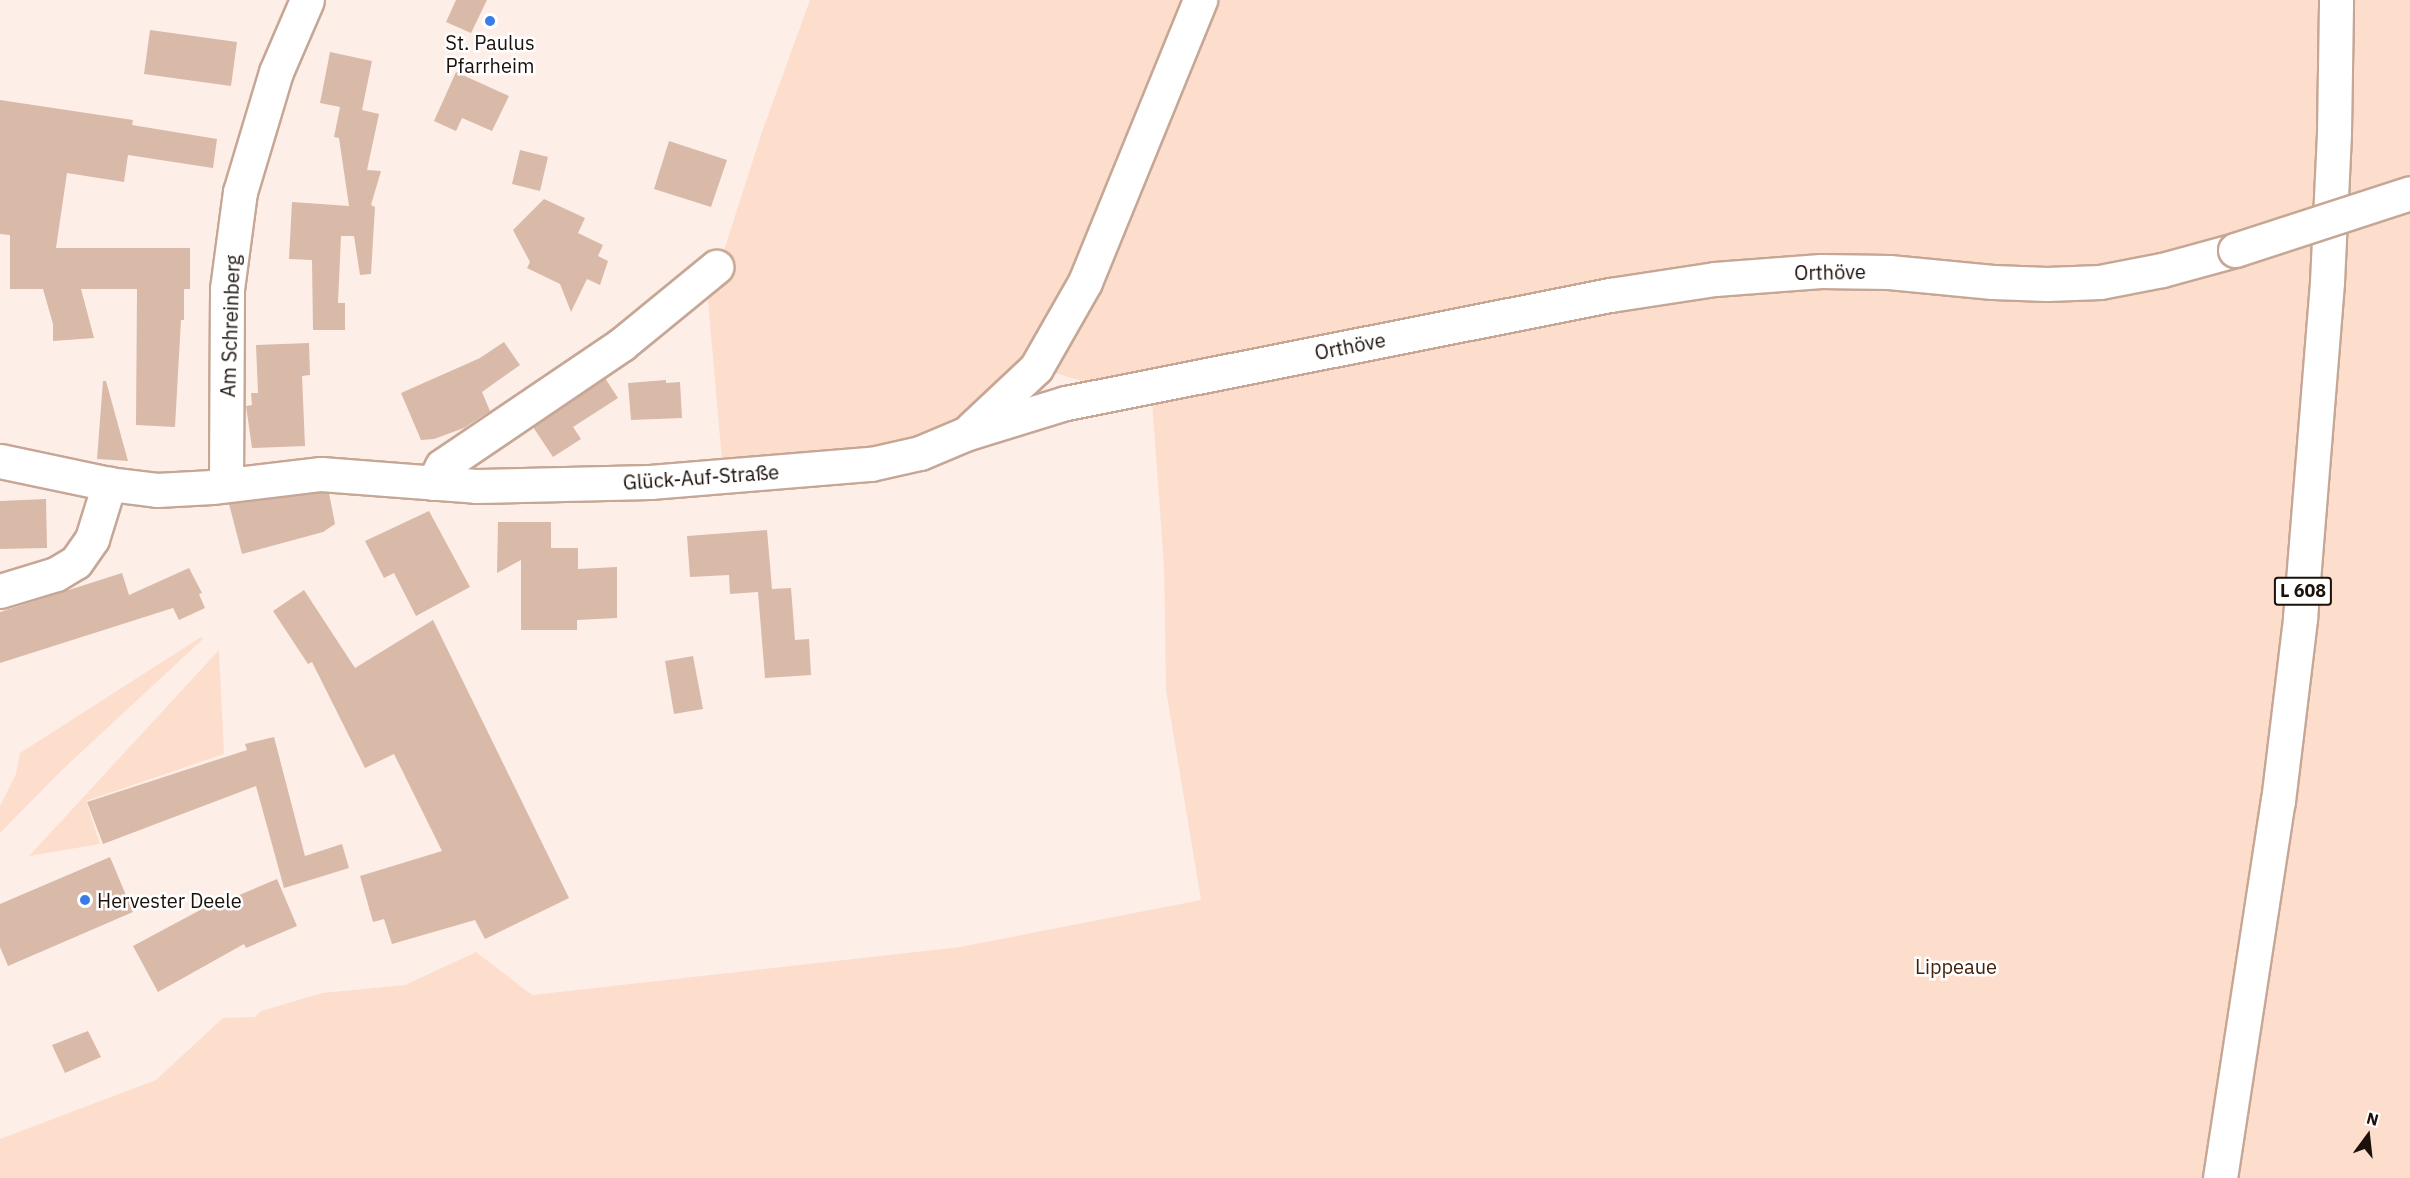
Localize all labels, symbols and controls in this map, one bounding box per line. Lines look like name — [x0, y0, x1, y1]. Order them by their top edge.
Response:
marker: St. Paulus Pfarrheim — [483, 14, 497, 28]
place label: St. Paulus Pfarrheim — [445, 30, 535, 77]
street label: Am Schreinberg — [216, 254, 244, 398]
street label: Orthöve — [1794, 259, 1866, 285]
street label: Orthöve — [1313, 327, 1387, 365]
street label: Glück-Auf-Straße — [622, 460, 780, 494]
road number: L 608 — [2273, 576, 2333, 606]
place label: Hervester Deele — [97, 888, 242, 912]
marker: Hervester Deele — [78, 893, 92, 907]
park label: Lippeaue — [1915, 954, 1997, 978]
north arrow — [2338, 1106, 2398, 1166]
text: N — [2364, 1107, 2381, 1130]

